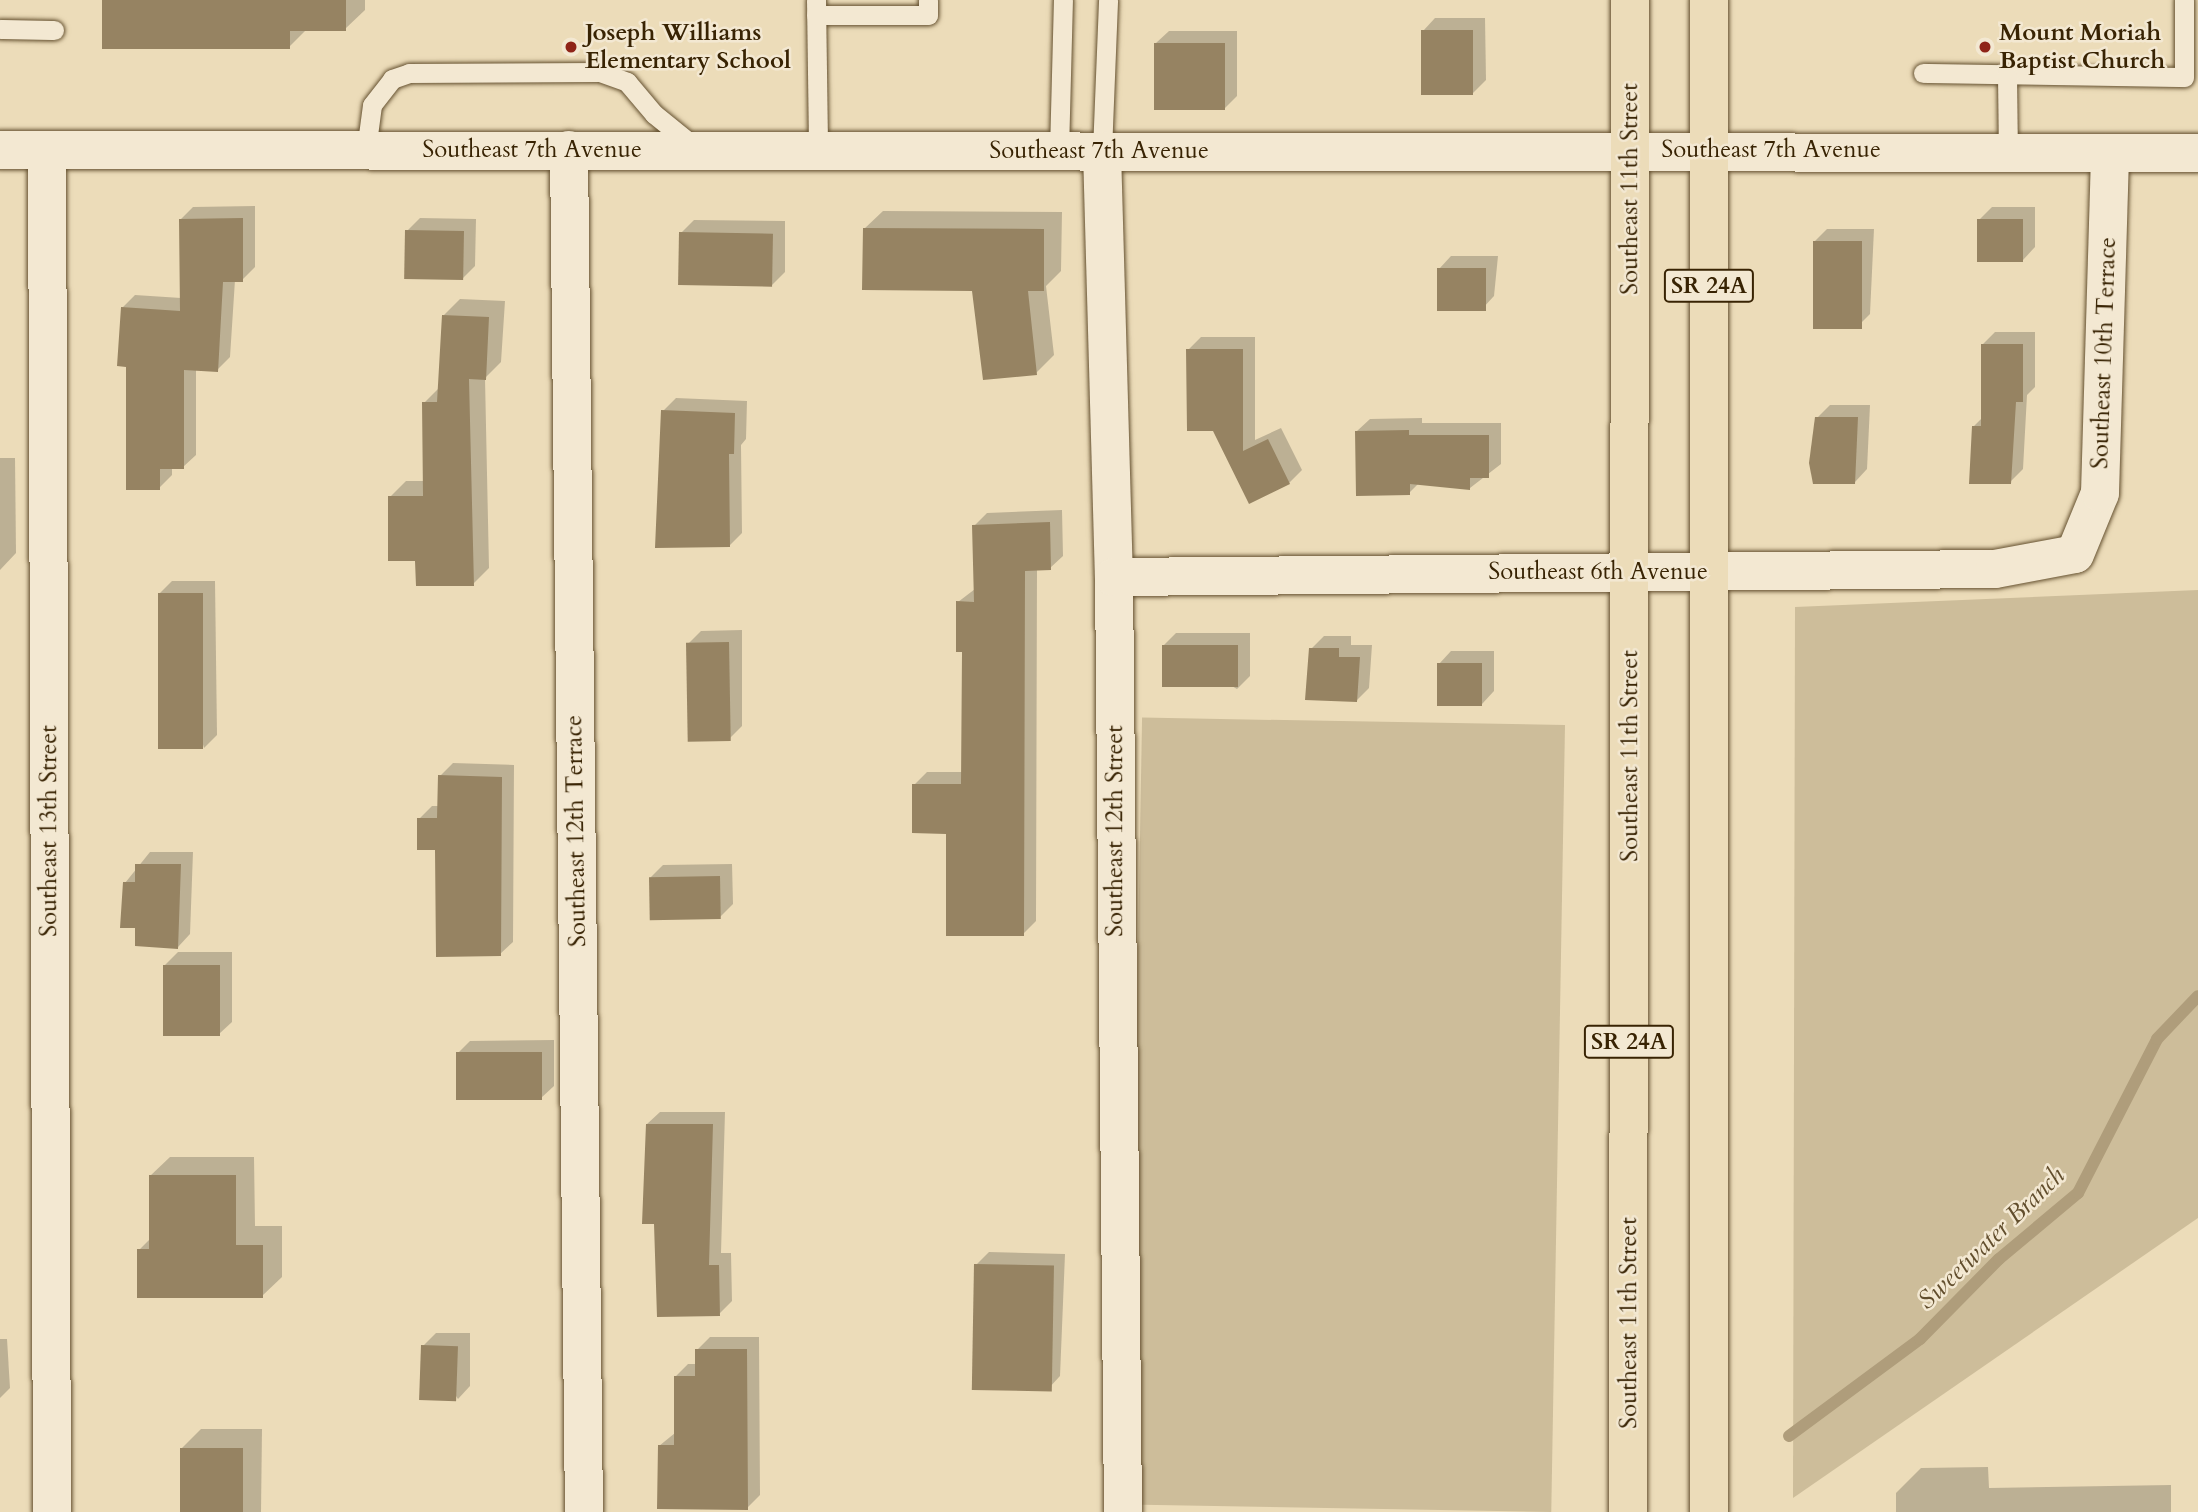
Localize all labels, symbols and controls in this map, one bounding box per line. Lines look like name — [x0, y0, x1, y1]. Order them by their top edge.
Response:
place label: Joseph Williams Elementary School — [585, 19, 791, 75]
place label: Mount Moriah Baptist Church — [1999, 19, 2165, 75]
marker: Joseph Williams Elementary School — [563, 39, 579, 55]
marker: Mount Moriah Baptist Church — [1977, 39, 1993, 55]
street label: Southeast 11th Street — [1616, 83, 1644, 295]
street label: Southeast 7th Avenue — [422, 136, 642, 164]
street label: Southeast 7th Avenue — [1661, 136, 1881, 164]
street label: Southeast 7th Avenue — [989, 137, 1209, 165]
street label: Southeast 10th Terrace — [2086, 236, 2122, 470]
road number: SR 24A — [1664, 266, 1754, 306]
street label: Southeast 6th Avenue — [1488, 558, 1708, 586]
street label: Southeast 11th Street — [1616, 650, 1644, 862]
street label: Southeast 12th Terrace — [560, 715, 592, 947]
street label: Southeast 13th Street — [35, 725, 63, 937]
street label: Southeast 12th Street — [1101, 725, 1129, 937]
road number: SR 24A — [1584, 1023, 1674, 1062]
water label: Sweetwater Branch — [1911, 1160, 2071, 1316]
street label: Southeast 11th Street — [1615, 1217, 1643, 1429]

